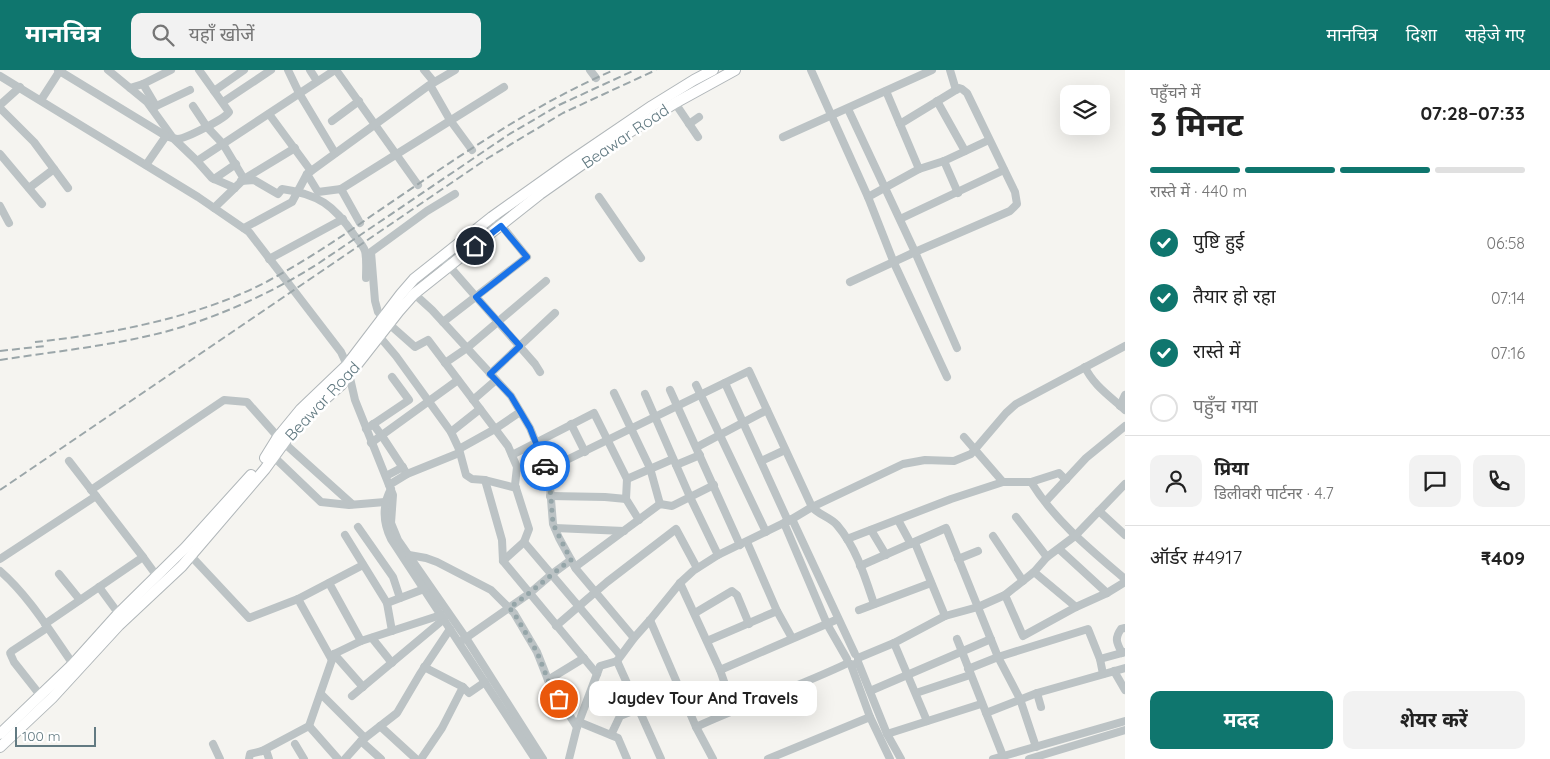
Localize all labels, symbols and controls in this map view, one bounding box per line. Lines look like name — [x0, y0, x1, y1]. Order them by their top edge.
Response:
search box — [131, 13, 481, 58]
text: मानचित्र — [25, 18, 101, 48]
icon: search — [149, 21, 177, 49]
text: यहाँ खोजें — [189, 22, 254, 46]
text: मानचित्र — [1326, 23, 1378, 46]
text: दिशा — [1406, 23, 1437, 46]
text: सहेजे गए — [1465, 23, 1525, 46]
text: पहुँचने में — [1150, 82, 1201, 102]
map controls — [1060, 85, 1110, 135]
button: layers — [1060, 85, 1110, 135]
street label: Beawar Road — [577, 99, 673, 173]
text: 07:28–07:33 — [1421, 101, 1525, 125]
text: 3 मिनट — [1150, 104, 1243, 144]
text: रास्ते में · 440 m — [1150, 181, 1247, 201]
pin — [454, 225, 496, 267]
icon: check — [1150, 229, 1178, 257]
text: पुष्टि हुई — [1193, 229, 1244, 253]
icon: home — [461, 232, 489, 260]
text: 06:58 — [1487, 233, 1525, 253]
icon: check — [1150, 284, 1178, 312]
text: तैयार हो रहा — [1193, 284, 1276, 308]
text: 07:14 — [1491, 288, 1525, 308]
icon: check — [1150, 339, 1178, 367]
text: रास्ते में — [1193, 339, 1240, 363]
text: 07:16 — [1491, 343, 1525, 363]
street label: Beawar Road — [280, 357, 364, 445]
text: पहुँच गया — [1193, 394, 1258, 418]
courier — [520, 441, 570, 491]
icon: car — [531, 452, 559, 480]
button: person — [1150, 455, 1202, 507]
button: chat — [1409, 455, 1461, 507]
button: phone — [1473, 455, 1525, 507]
text: प्रिया — [1214, 456, 1249, 480]
text: डिलीवरी पार्टनर · 4.7 — [1214, 483, 1334, 503]
text: ऑर्डर #4917 — [1150, 545, 1242, 569]
text: ₹409 — [1481, 546, 1525, 570]
pin — [538, 678, 580, 720]
callout: Jaydev Tour And Travels — [589, 682, 816, 716]
icon: bag — [545, 685, 573, 713]
text: Jaydev Tour And Travels — [608, 688, 798, 708]
button: मदद — [1150, 691, 1333, 749]
button: शेयर करें — [1343, 691, 1525, 749]
scale bar — [15, 724, 96, 747]
text: 100 m — [22, 727, 60, 745]

